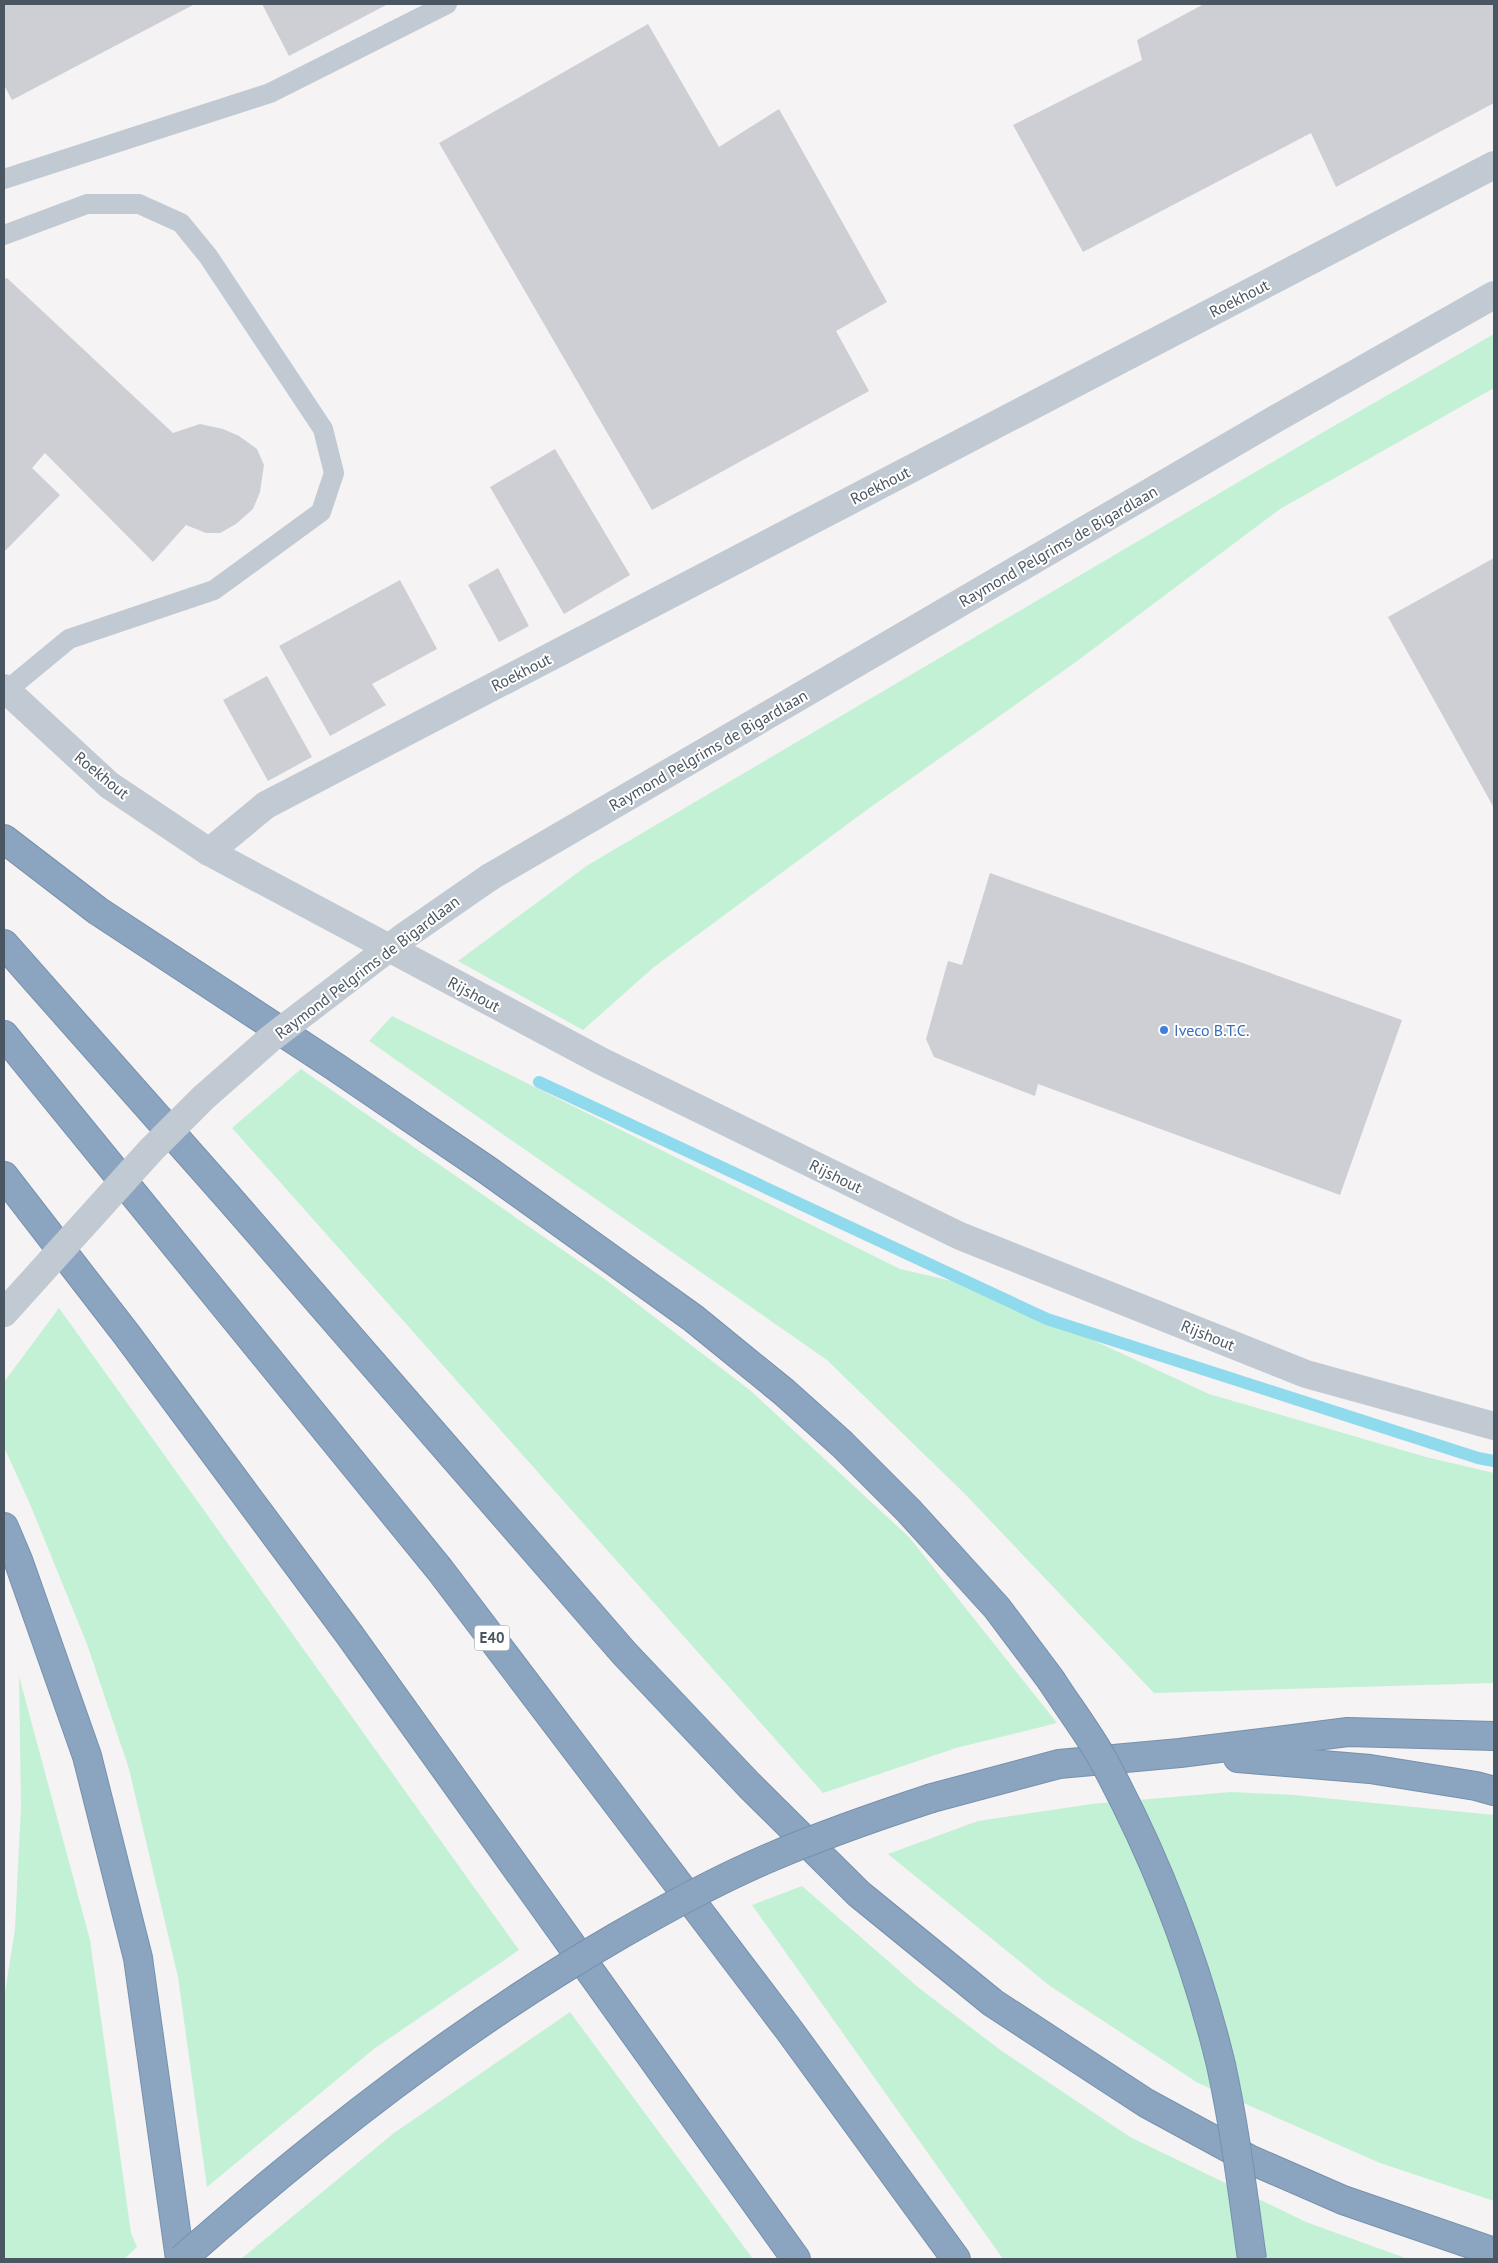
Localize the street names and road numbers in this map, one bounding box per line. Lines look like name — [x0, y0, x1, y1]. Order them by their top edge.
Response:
street label: Roekhout — [1206, 274, 1273, 322]
street label: Roekhout — [847, 461, 914, 509]
street label: Raymond Pelgrims de Bigardlaan — [955, 481, 1161, 611]
street label: Roekhout — [488, 648, 555, 696]
street label: Raymond Pelgrims de Bigardlaan — [605, 685, 811, 815]
street label: Roekhout — [71, 747, 134, 803]
street label: Raymond Pelgrims de Bigardlaan — [271, 891, 463, 1043]
street label: Rijshout — [444, 972, 504, 1016]
street label: Rijshout — [806, 1155, 866, 1198]
street label: Rijshout — [1178, 1315, 1238, 1355]
road number: E40 — [474, 1626, 510, 1650]

